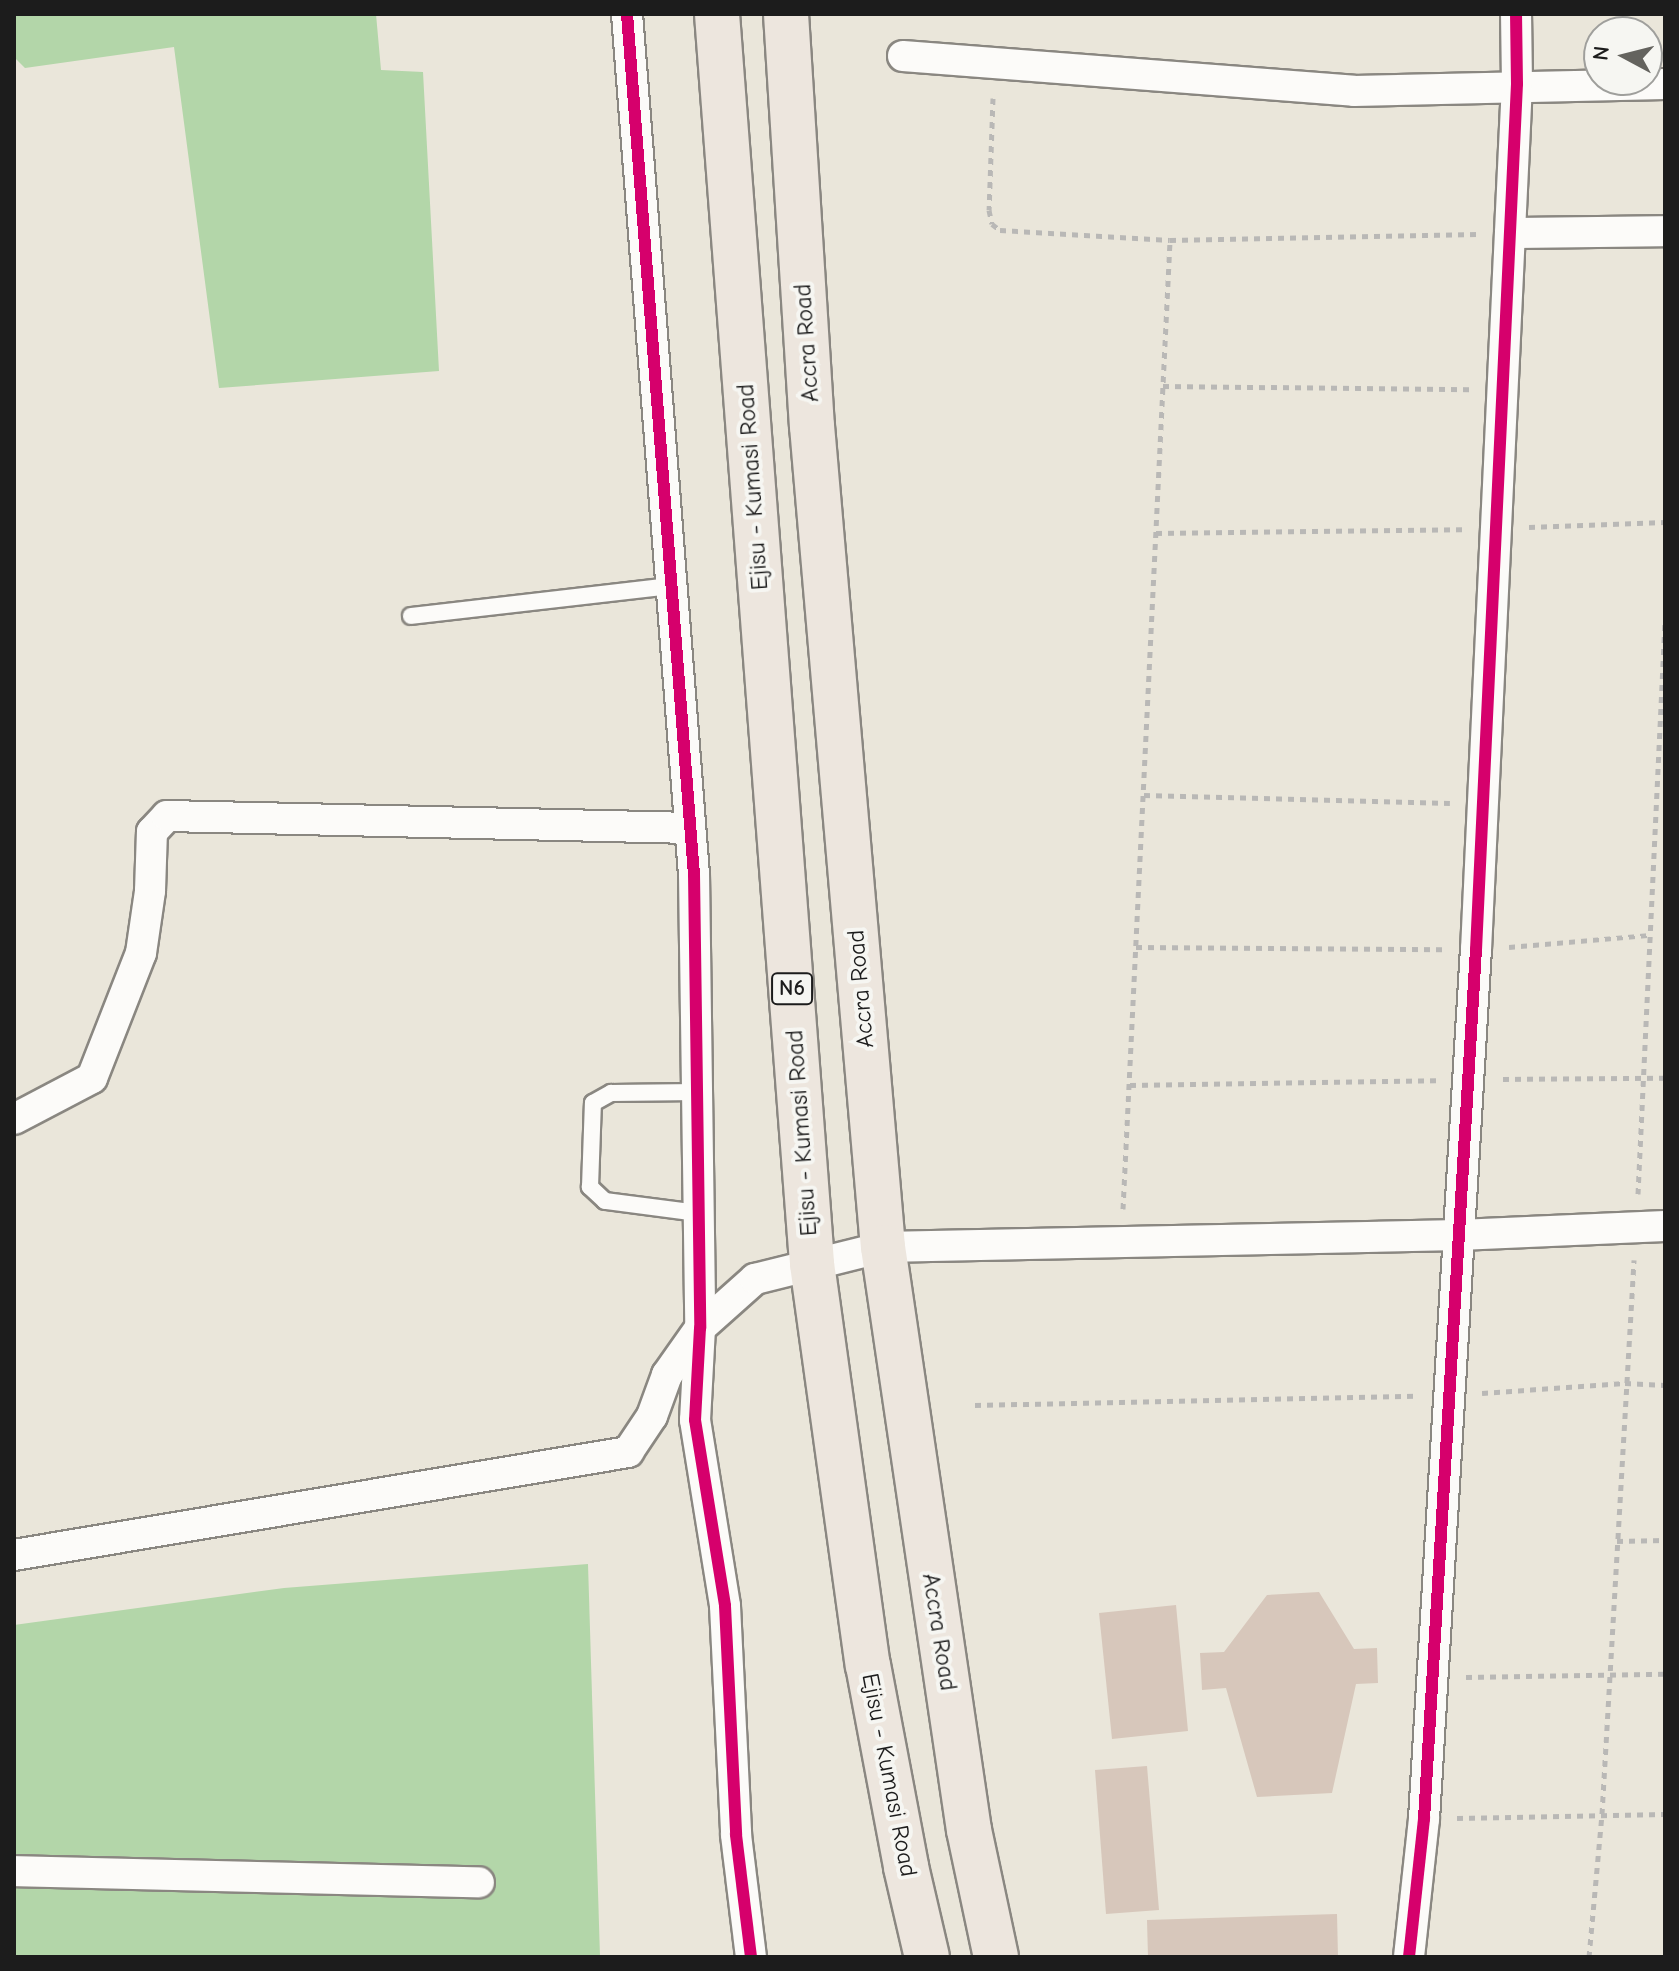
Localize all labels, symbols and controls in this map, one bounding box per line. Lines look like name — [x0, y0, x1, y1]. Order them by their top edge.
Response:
north arrow — [1583, 16, 1663, 96]
text: N — [1587, 45, 1615, 62]
street label: Accra Road — [789, 283, 825, 403]
street label: Ejisu - Kumasi Road — [731, 383, 775, 591]
street label: Accra Road — [841, 929, 881, 1049]
road number: N6 — [770, 971, 814, 1007]
street label: Ejisu - Kumasi Road — [780, 1029, 824, 1237]
street label: Accra Road — [916, 1571, 962, 1693]
street label: Ejisu - Kumasi Road — [855, 1671, 923, 1879]

